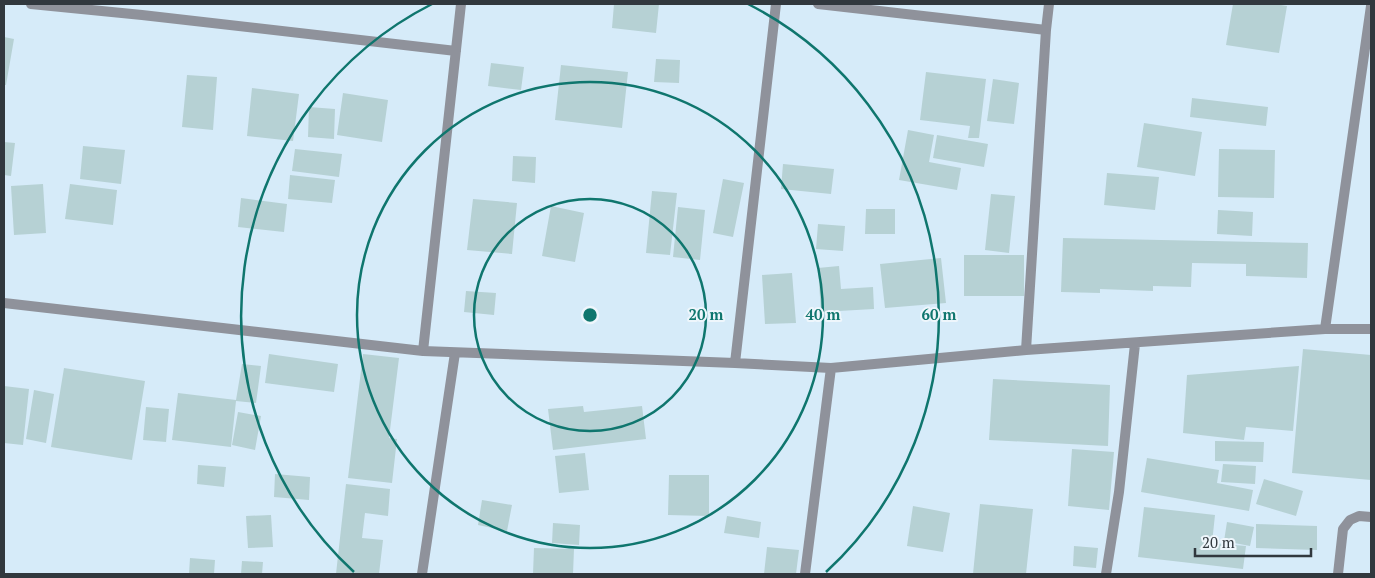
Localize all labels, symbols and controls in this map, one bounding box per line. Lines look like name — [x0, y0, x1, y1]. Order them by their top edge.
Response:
text: 20 m — [689, 304, 724, 324]
text: 40 m — [806, 304, 841, 324]
text: 60 m — [922, 304, 957, 324]
centre of rings — [581, 306, 599, 324]
scale bar — [1195, 526, 1311, 558]
text: 20 m — [1202, 532, 1235, 552]

